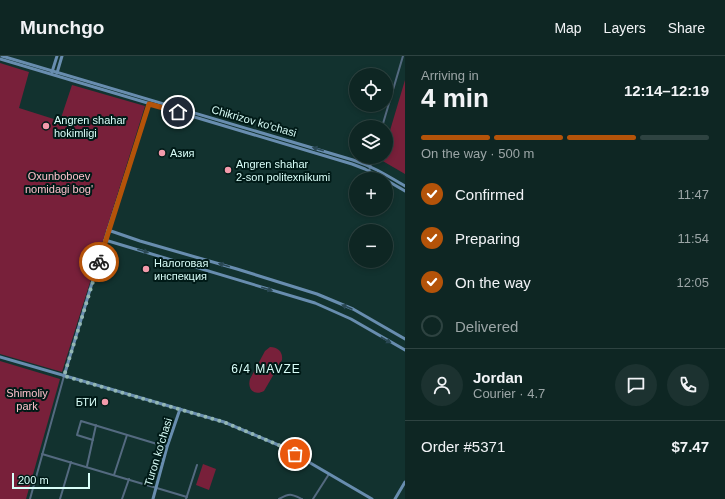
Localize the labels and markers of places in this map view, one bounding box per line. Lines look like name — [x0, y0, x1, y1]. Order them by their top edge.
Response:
pin — [161, 95, 195, 129]
place label: Angren shahar hokimligi — [54, 114, 126, 139]
marker: Angren shahar hokimligi — [41, 121, 51, 131]
place label: Азия — [170, 147, 195, 159]
marker: Азия — [157, 148, 167, 158]
place label: Angren shahar 2-son politexnikumi — [236, 158, 330, 183]
marker: Angren shahar 2-son politexnikumi — [223, 165, 233, 175]
place label: Налоговая инспекция — [154, 257, 208, 282]
marker: Налоговая инспекция — [141, 264, 151, 274]
place label: БТИ — [76, 396, 97, 408]
marker: БТИ — [100, 397, 110, 407]
pin — [278, 437, 312, 471]

